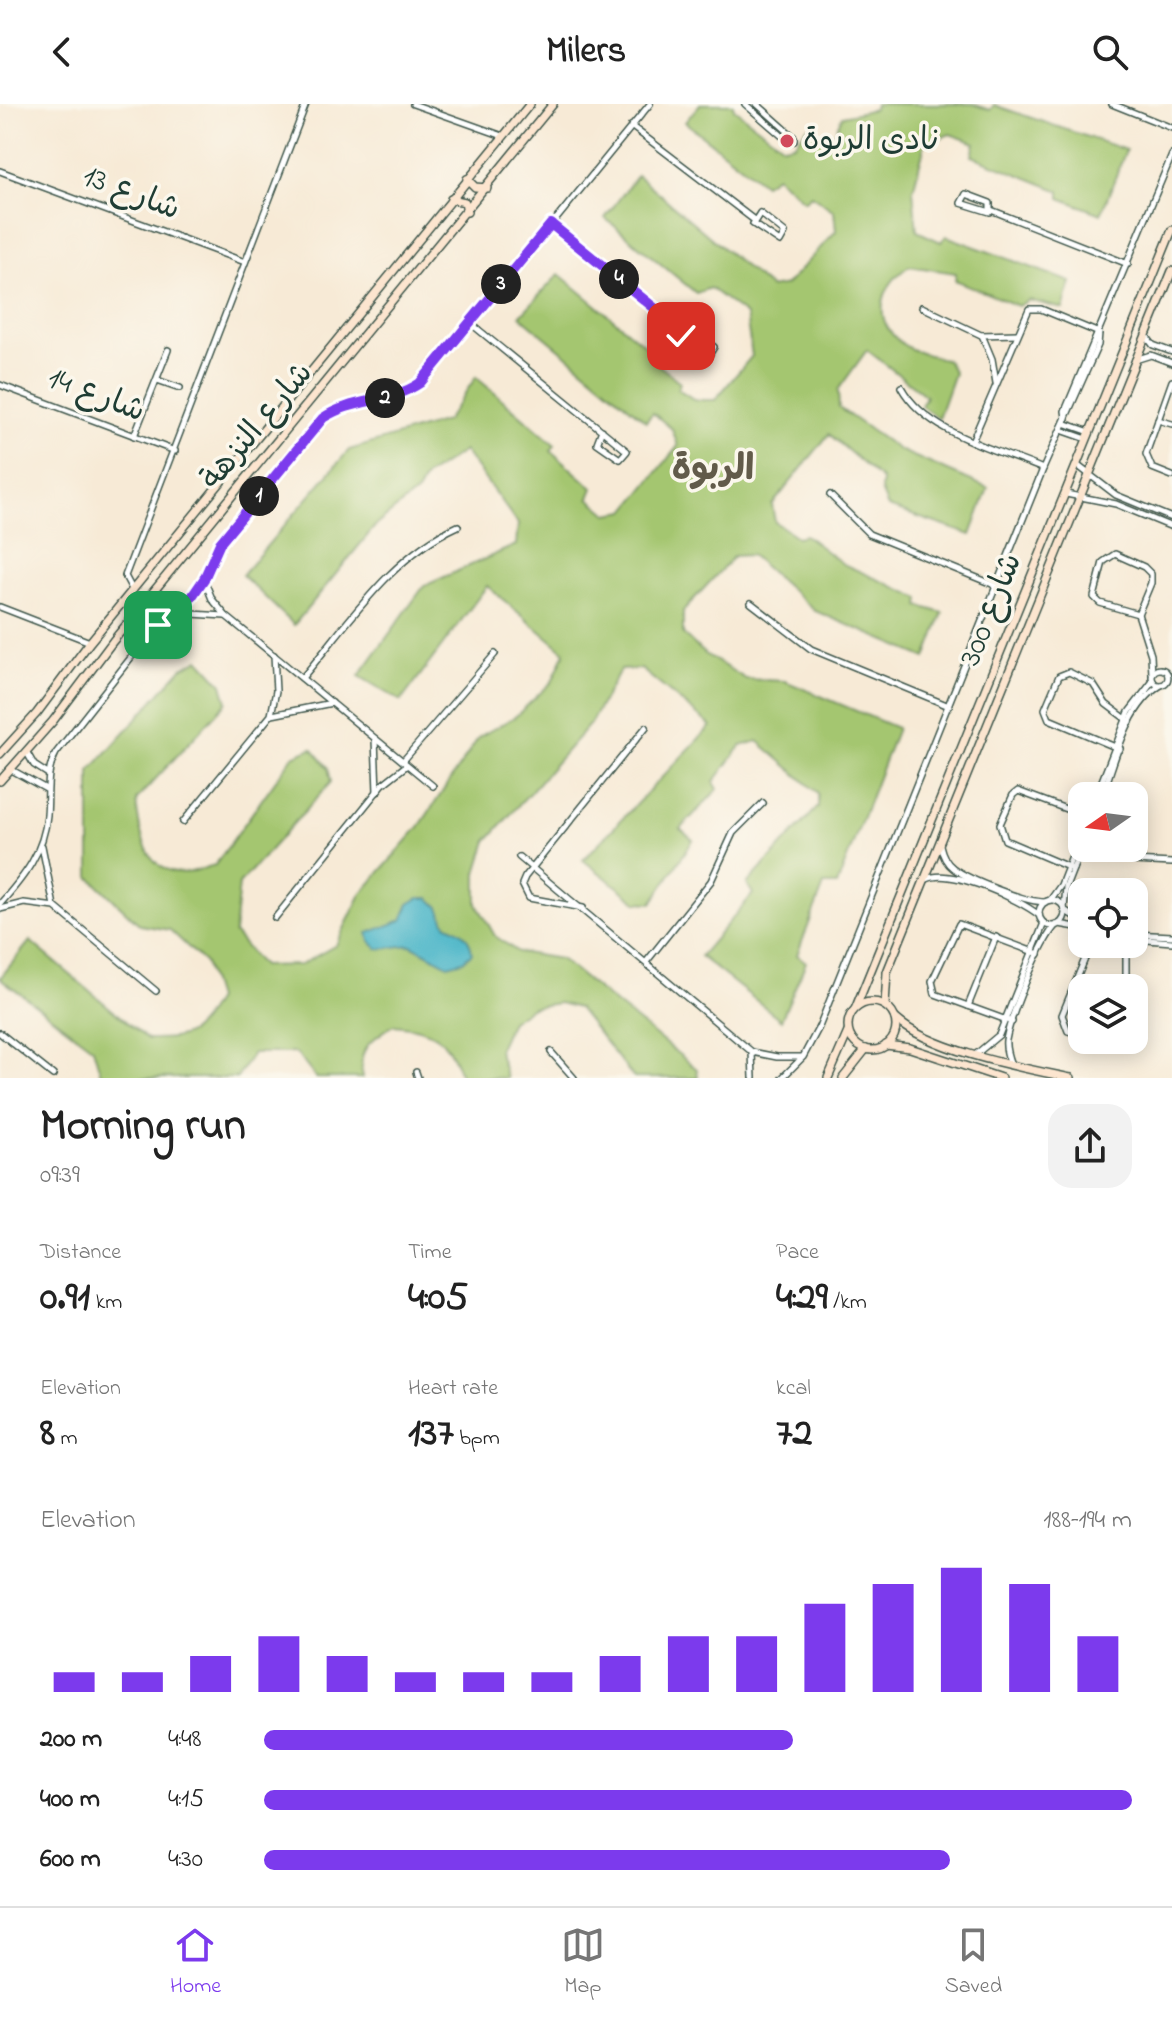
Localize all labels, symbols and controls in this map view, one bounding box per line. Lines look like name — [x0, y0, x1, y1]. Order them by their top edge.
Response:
text: Milers — [546, 26, 626, 79]
icon: back — [40, 30, 84, 74]
icon: search — [1088, 30, 1132, 74]
place label: نادى الربوة — [803, 118, 941, 165]
marker: نادى الربوة — [778, 132, 796, 150]
street label: شارع 13 — [76, 154, 186, 234]
pin: 4 — [599, 259, 639, 299]
text: 4 — [614, 263, 624, 295]
pin: 3 — [481, 264, 521, 304]
text: 3 — [496, 268, 506, 300]
pin — [647, 302, 715, 370]
icon: check — [659, 314, 703, 358]
street label: شارع النزهة — [190, 353, 326, 501]
street label: شارع 14 — [41, 356, 151, 436]
pin: 2 — [365, 378, 405, 418]
text: 2 — [380, 382, 390, 414]
district label: الربوة — [672, 444, 754, 497]
pin: 1 — [239, 476, 279, 516]
text: 1 — [256, 480, 263, 512]
street label: شارع 300 — [948, 546, 1036, 674]
pin — [124, 591, 192, 659]
icon: arrive — [136, 603, 180, 647]
north arrow — [1068, 782, 1148, 862]
map controls — [1068, 782, 1148, 1054]
button: locate — [1068, 878, 1148, 958]
button: layers — [1068, 974, 1148, 1054]
text: Morning run — [40, 1095, 246, 1159]
button: share — [1048, 1104, 1132, 1188]
text: 09:39 — [40, 1157, 80, 1195]
text: Distance — [40, 1237, 121, 1269]
text: Time — [408, 1237, 452, 1269]
text: Pace — [776, 1237, 819, 1269]
text: 0.91 — [40, 1269, 90, 1328]
text: 4:05 — [408, 1269, 468, 1328]
text: 4:29 — [776, 1269, 828, 1328]
text: km — [90, 1287, 122, 1319]
text: /km — [828, 1287, 867, 1319]
text: Elevation — [40, 1373, 121, 1405]
text: Heart rate — [408, 1373, 498, 1405]
text: kcal — [776, 1373, 811, 1405]
text: 8 — [40, 1405, 55, 1464]
text: 137 — [408, 1405, 454, 1464]
text: 72 — [776, 1405, 812, 1464]
text: m — [55, 1423, 78, 1455]
text: bpm — [454, 1423, 500, 1455]
text: Elevation — [40, 1502, 136, 1540]
text: 188–194 m — [1043, 1502, 1132, 1540]
text: 200 m — [40, 1721, 102, 1759]
text: 4:48 — [168, 1721, 201, 1759]
text: 400 m — [40, 1781, 100, 1819]
text: 4:15 — [168, 1781, 204, 1819]
text: 600 m — [40, 1841, 101, 1879]
text: 4:30 — [168, 1841, 203, 1879]
tab: Home — [170, 1923, 221, 2003]
tab: Map — [561, 1923, 605, 2003]
tab: Saved — [945, 1923, 1002, 2003]

